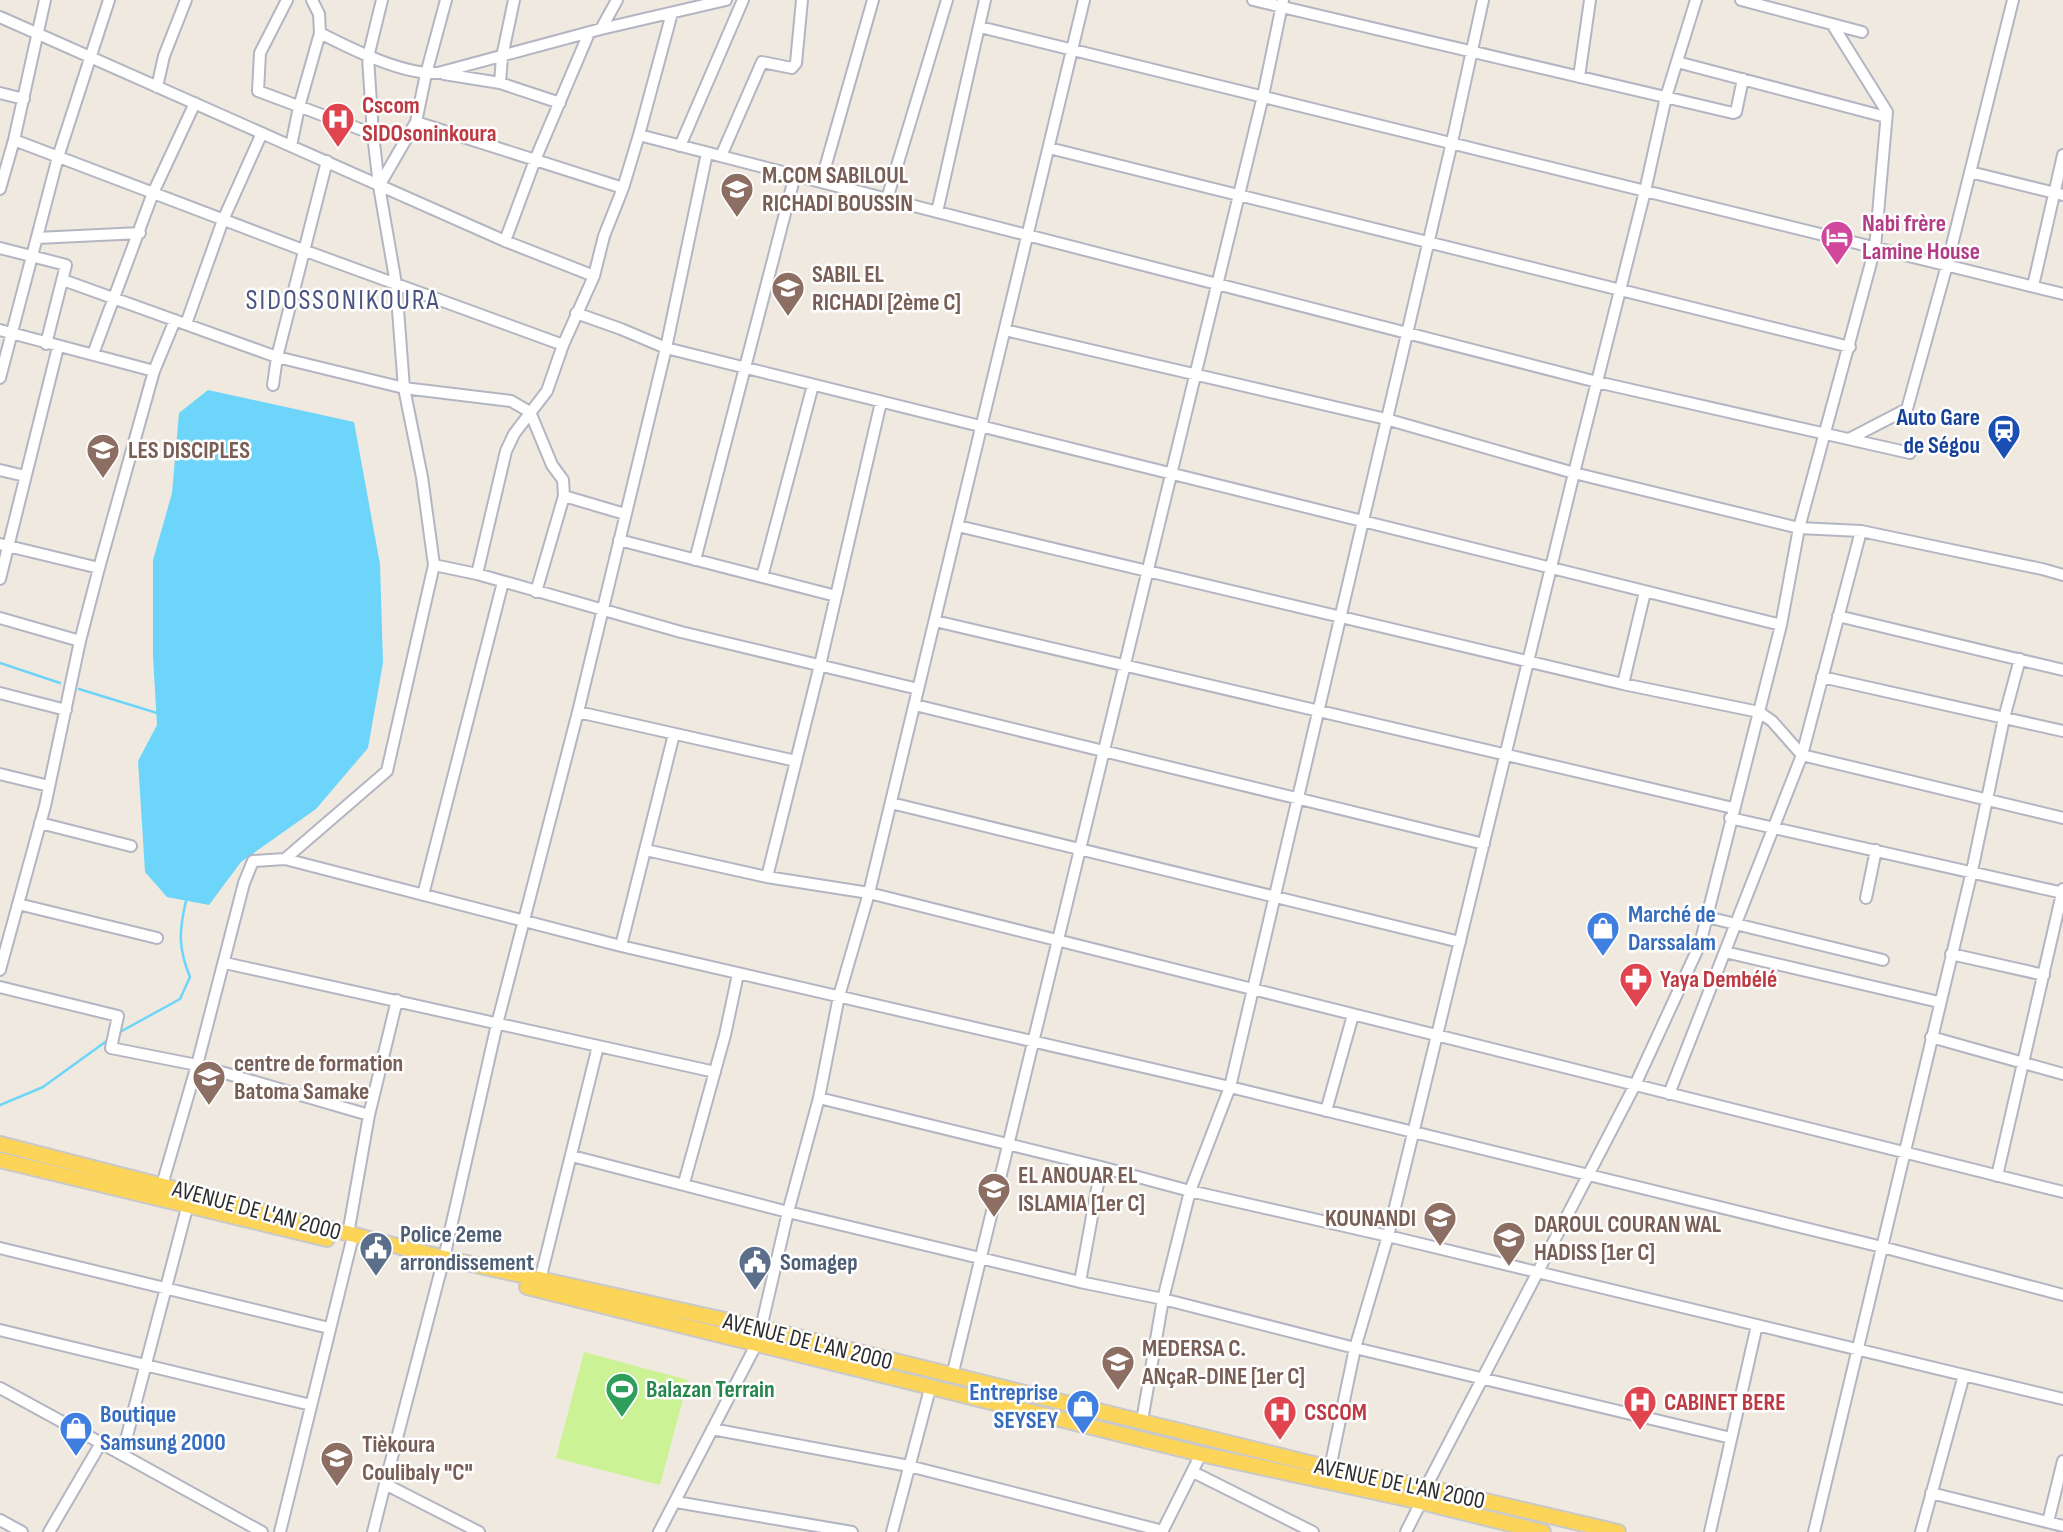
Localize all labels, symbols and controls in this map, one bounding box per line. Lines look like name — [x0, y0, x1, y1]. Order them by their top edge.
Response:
place label: Cscom SIDOsoninkoura — [362, 91, 497, 148]
hospital icon: Cscom SIDOsoninkoura — [319, 100, 357, 149]
place label: M.COM SABILOUL RICHADI BOUSSIN — [762, 161, 913, 218]
school or university icon: M.COM SABILOUL RICHADI BOUSSIN — [718, 170, 756, 219]
place label: Nabi frère Lamine House — [1862, 209, 1980, 266]
hotel icon: Nabi frère Lamine House — [1818, 218, 1856, 267]
place label: SABIL EL RICHADI [2ème C] — [812, 260, 961, 317]
school or university icon: SABIL EL RICHADI [2ème C] — [769, 269, 807, 318]
district label: SIDOSSONIKOURA — [246, 284, 440, 317]
place label: Auto Gare de Ségou — [1895, 403, 1980, 460]
station icon: Auto Gare de Ségou — [1985, 412, 2023, 461]
school or university icon: LES DISCIPLES — [84, 431, 122, 480]
place label: LES DISCIPLES — [128, 436, 250, 465]
place label: Marché de Darssalam — [1628, 900, 1716, 957]
shop icon: Marché de Darssalam — [1584, 909, 1622, 958]
pharmacy icon: Yaya Dembélé — [1617, 960, 1655, 1009]
place label: Yaya Dembélé — [1660, 965, 1777, 994]
place label: centre de formation Batoma Samake — [234, 1049, 403, 1106]
school or university icon: centre de formation Batoma Samake — [190, 1058, 228, 1107]
place label: EL ANOUAR EL ISLAMIA [1er C] — [1018, 1161, 1145, 1218]
school or university icon: EL ANOUAR EL ISLAMIA [1er C] — [975, 1170, 1013, 1219]
street label: AVENUE DE L'AN 2000 — [168, 1174, 344, 1247]
school or university icon: KOUNANDI — [1421, 1199, 1459, 1248]
place label: KOUNANDI — [1325, 1204, 1416, 1233]
place label: DAROUL COURAN WAL HADISS [1er C] — [1534, 1210, 1722, 1267]
school or university icon: DAROUL COURAN WAL HADISS [1er C] — [1490, 1219, 1528, 1268]
place label: Police 2eme arrondissement — [400, 1220, 534, 1277]
public building icon: Police 2eme arrondissement — [357, 1229, 395, 1278]
public building icon: Somagep — [736, 1243, 774, 1292]
place label: Somagep — [780, 1248, 858, 1277]
street label: AVENUE DE L'AN 2000 — [719, 1306, 895, 1377]
place label: MEDERSA C. ANçaR-DINE [1er C] — [1141, 1334, 1305, 1391]
school or university icon: MEDERSA C. ANçaR-DINE [1er C] — [1099, 1343, 1137, 1392]
sports icon: Balazan Terrain — [603, 1370, 641, 1419]
place label: Balazan Terrain — [646, 1375, 775, 1404]
place label: Entreprise SEYSEY — [969, 1378, 1058, 1435]
hospital icon: CABINET BERE — [1621, 1383, 1659, 1432]
shop icon: Entreprise SEYSEY — [1064, 1387, 1102, 1436]
place label: CABINET BERE — [1664, 1388, 1786, 1417]
hospital icon: CSCOM — [1261, 1393, 1299, 1442]
place label: CSCOM — [1304, 1398, 1367, 1427]
place label: Boutique Samsung 2000 — [100, 1400, 226, 1457]
shop icon: Boutique Samsung 2000 — [57, 1409, 95, 1458]
place label: Tièkoura Coulibaly "C" — [362, 1430, 473, 1487]
school or university icon: Tièkoura Coulibaly "C" — [318, 1439, 356, 1488]
street label: AVENUE DE L'AN 2000 — [1311, 1451, 1488, 1516]

